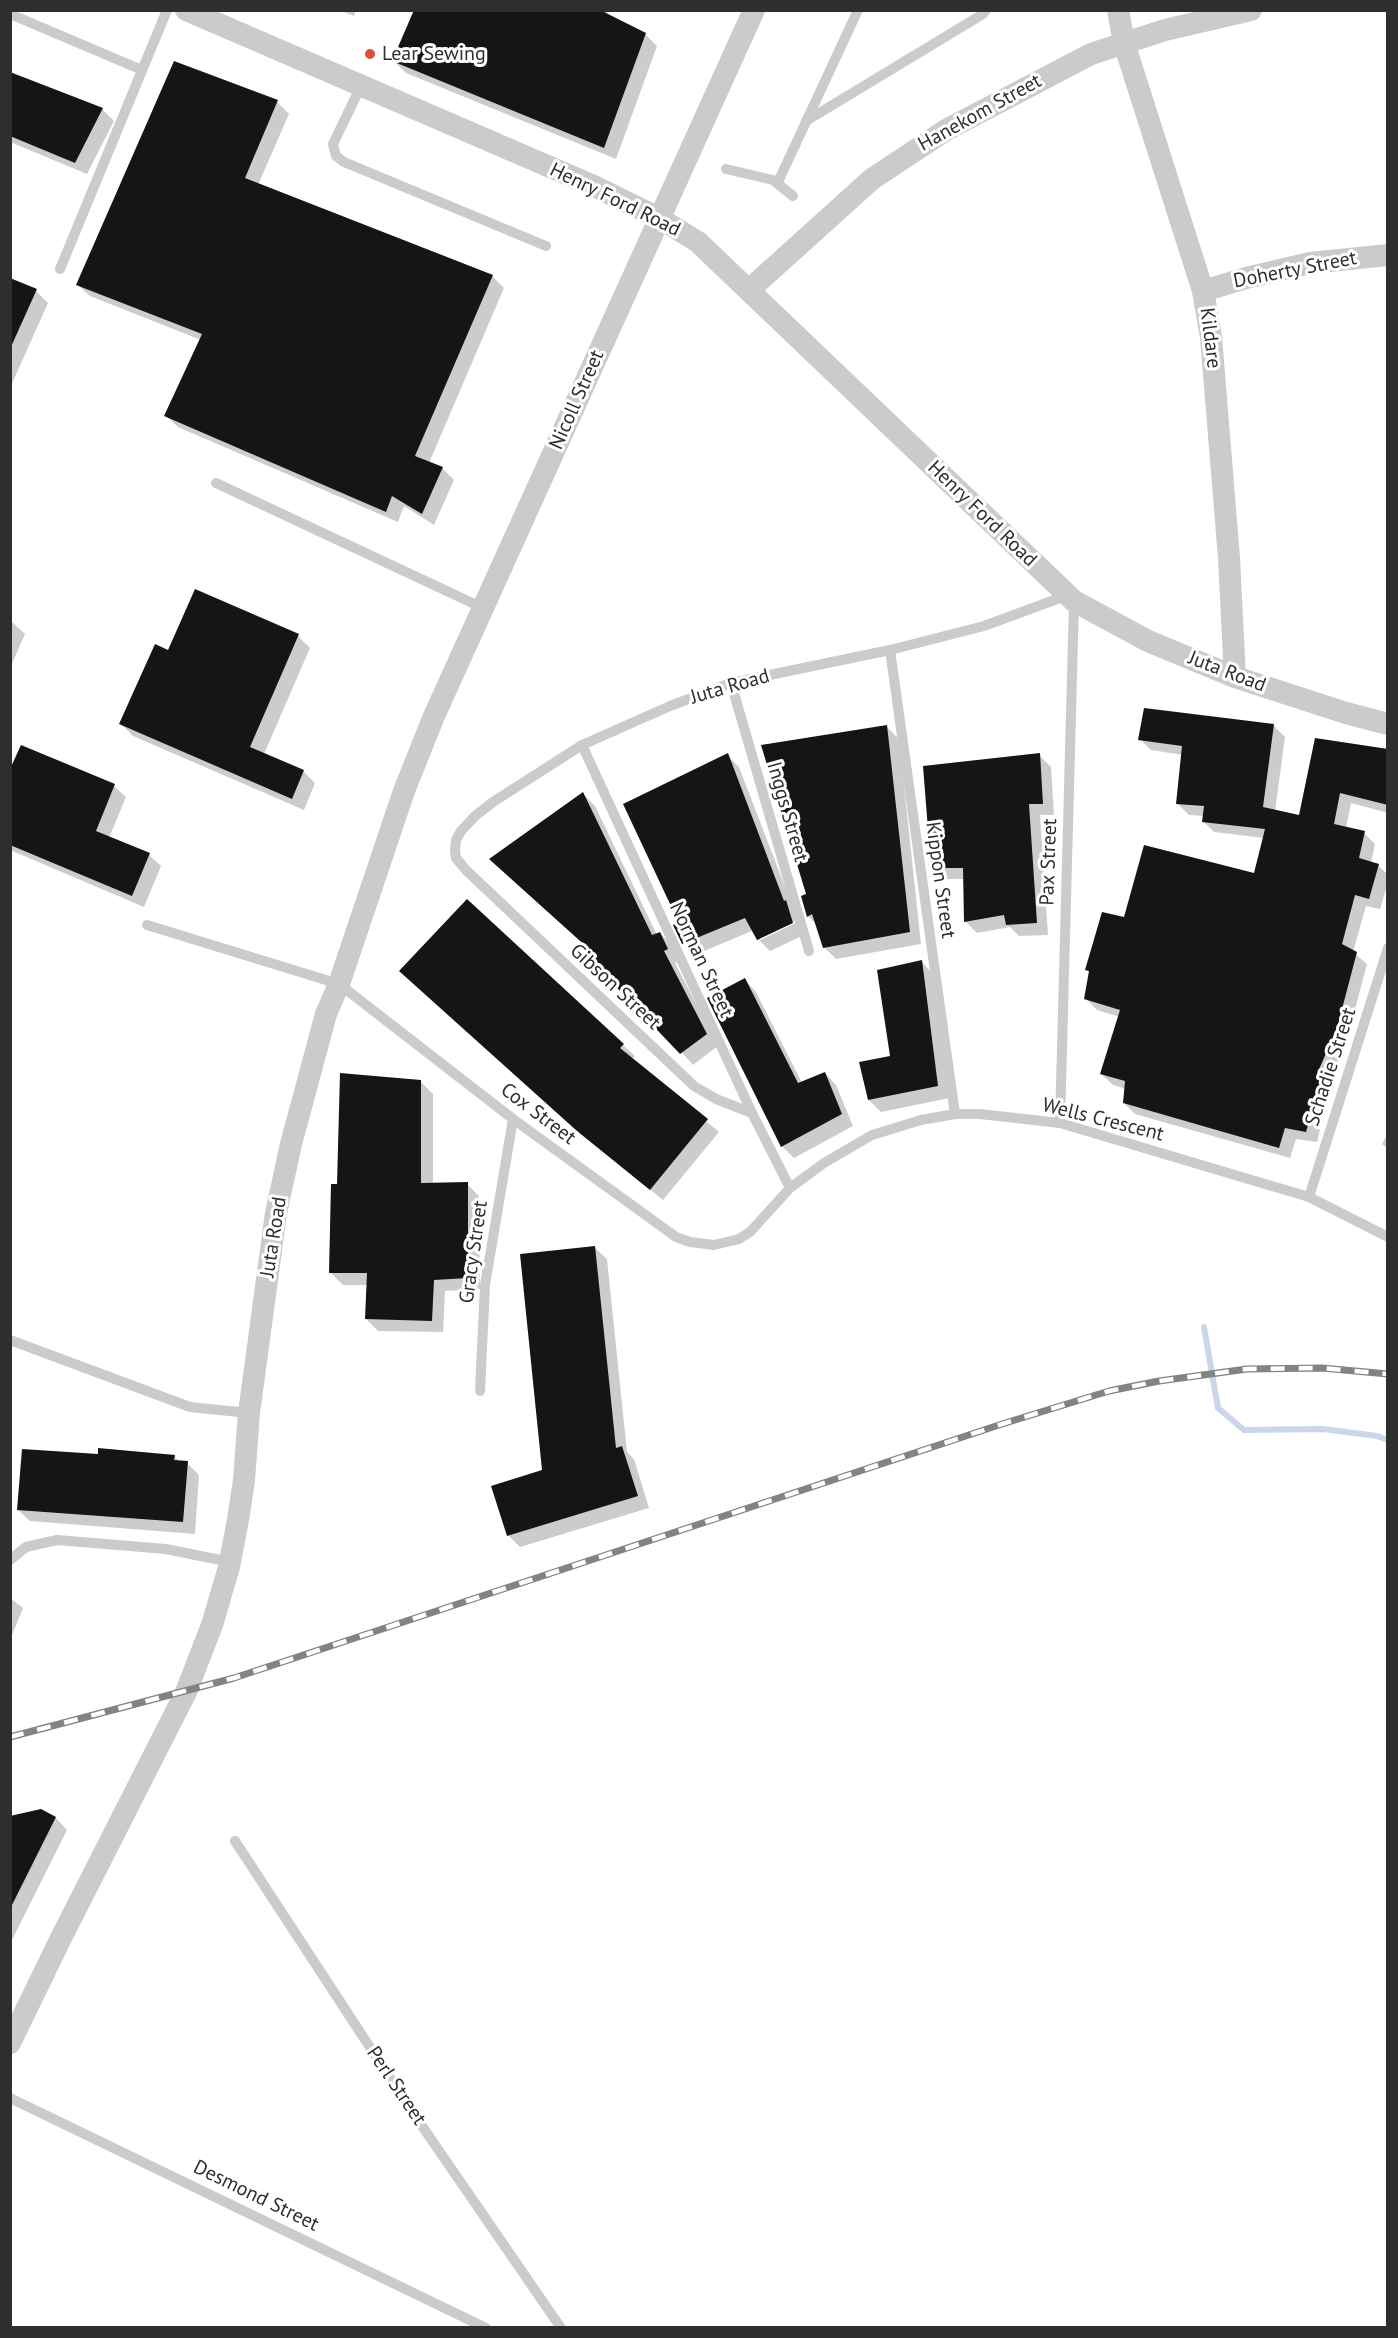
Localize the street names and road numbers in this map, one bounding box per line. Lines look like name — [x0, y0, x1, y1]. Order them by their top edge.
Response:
street label: Hanekom Street — [914, 69, 1046, 157]
street label: Henry Ford Road — [546, 158, 684, 242]
street label: Doherty Street — [1231, 246, 1359, 294]
street label: Kildare — [1194, 306, 1226, 370]
street label: Nicoll Street — [544, 347, 610, 453]
street label: Henry Ford Road — [922, 456, 1042, 572]
street label: Juta Road — [1185, 646, 1269, 698]
street label: Juta Road — [688, 664, 772, 710]
street label: Inggs Street — [761, 759, 813, 865]
street label: Pax Street — [1035, 818, 1063, 906]
street label: Kippon Street — [920, 820, 960, 940]
street label: Norman Street — [664, 899, 738, 1021]
street label: Gibson Street — [565, 939, 665, 1035]
street label: Schadie Street — [1301, 1005, 1361, 1129]
street label: Cox Street — [496, 1078, 580, 1150]
street label: Wells Crescent — [1040, 1093, 1166, 1147]
street label: Juta Road — [256, 1195, 292, 1279]
street label: Gracy Street — [455, 1199, 493, 1305]
street label: Perl Street — [361, 2042, 431, 2130]
street label: Desmond Street — [189, 2155, 323, 2237]

